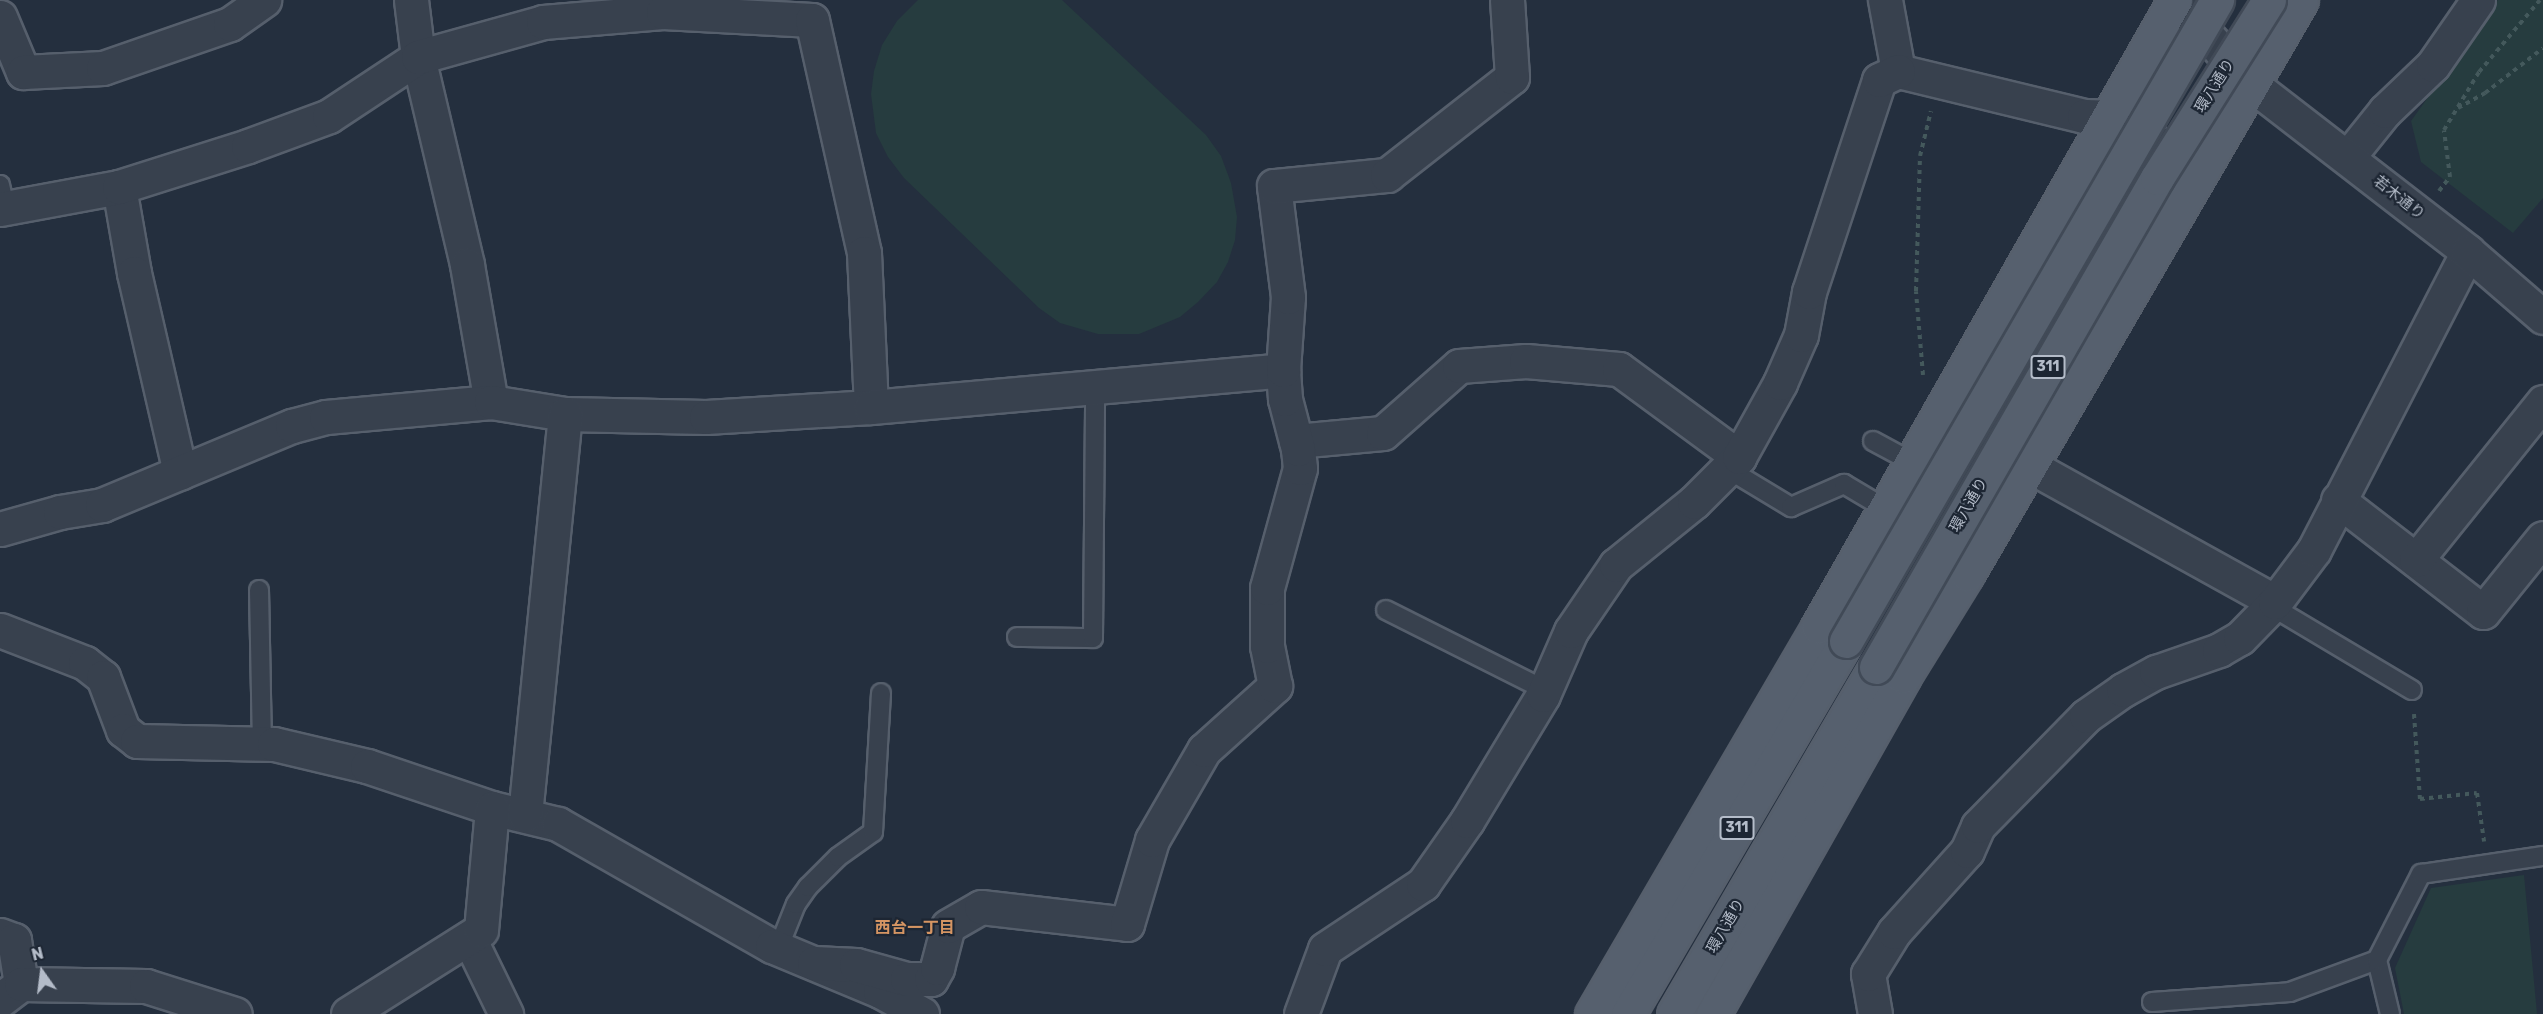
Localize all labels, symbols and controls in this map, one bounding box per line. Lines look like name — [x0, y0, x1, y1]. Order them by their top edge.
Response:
street label: 環八通り — [2191, 56, 2239, 116]
street label: 若木通り — [2370, 172, 2428, 224]
road number: 311 — [2030, 356, 2066, 378]
street label: 環八通り — [1946, 475, 1992, 535]
road number: 311 — [1719, 817, 1755, 839]
street label: 環八通り — [1703, 896, 1749, 956]
district label: 西台一丁目 — [875, 918, 955, 938]
north arrow — [12, 942, 72, 1002]
text: N — [30, 943, 45, 965]

